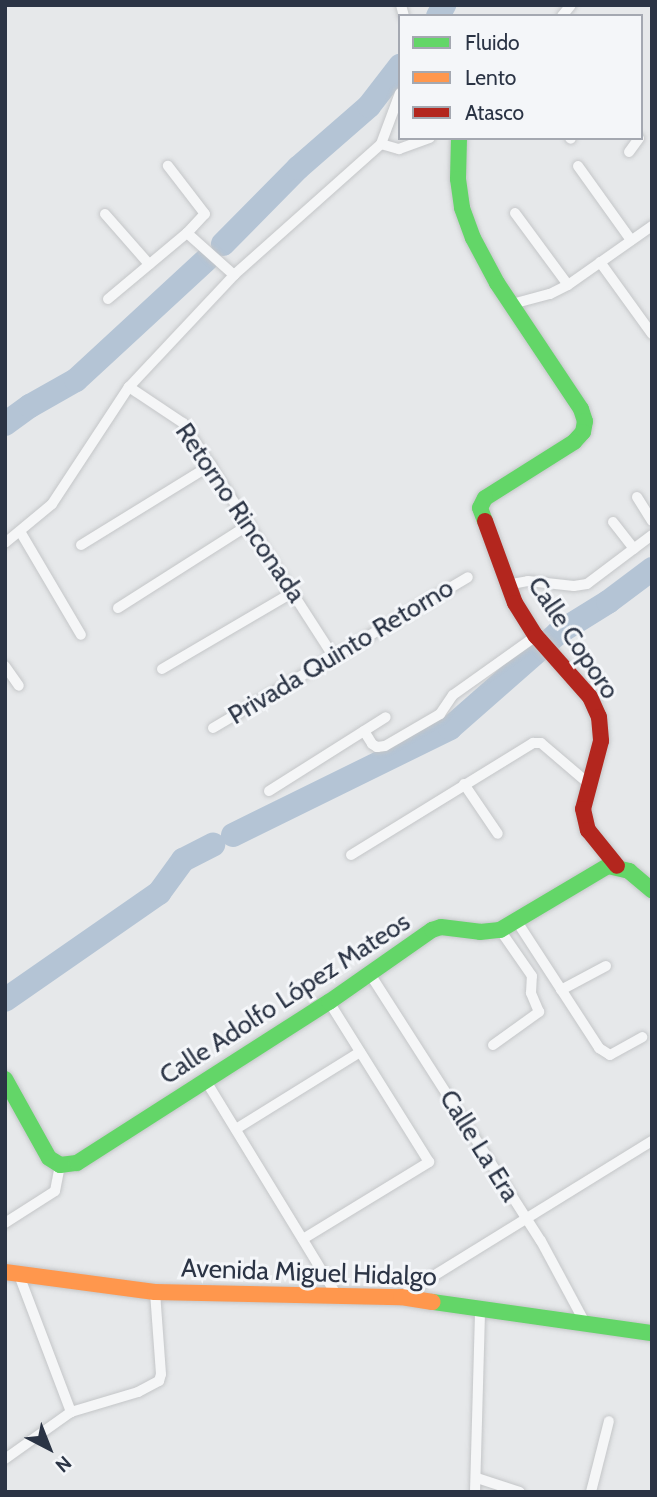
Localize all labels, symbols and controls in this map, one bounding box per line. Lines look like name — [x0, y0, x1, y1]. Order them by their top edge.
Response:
legend — [398, 14, 643, 140]
text: Fluido — [465, 30, 520, 55]
text: Lento — [465, 65, 516, 90]
text: Atasco — [465, 100, 524, 125]
street label: Retorno Rinconada — [168, 417, 312, 609]
street label: Calle Coporo — [521, 571, 625, 705]
street label: Privada Quinto Retorno — [223, 572, 459, 732]
street label: Calle Adolfo López Mateos — [154, 906, 416, 1092]
street label: Calle La Era — [432, 1084, 526, 1208]
street label: Avenida Miguel Hidalgo — [181, 1253, 437, 1293]
north arrow — [14, 1413, 84, 1483]
text: N — [51, 1451, 76, 1477]

